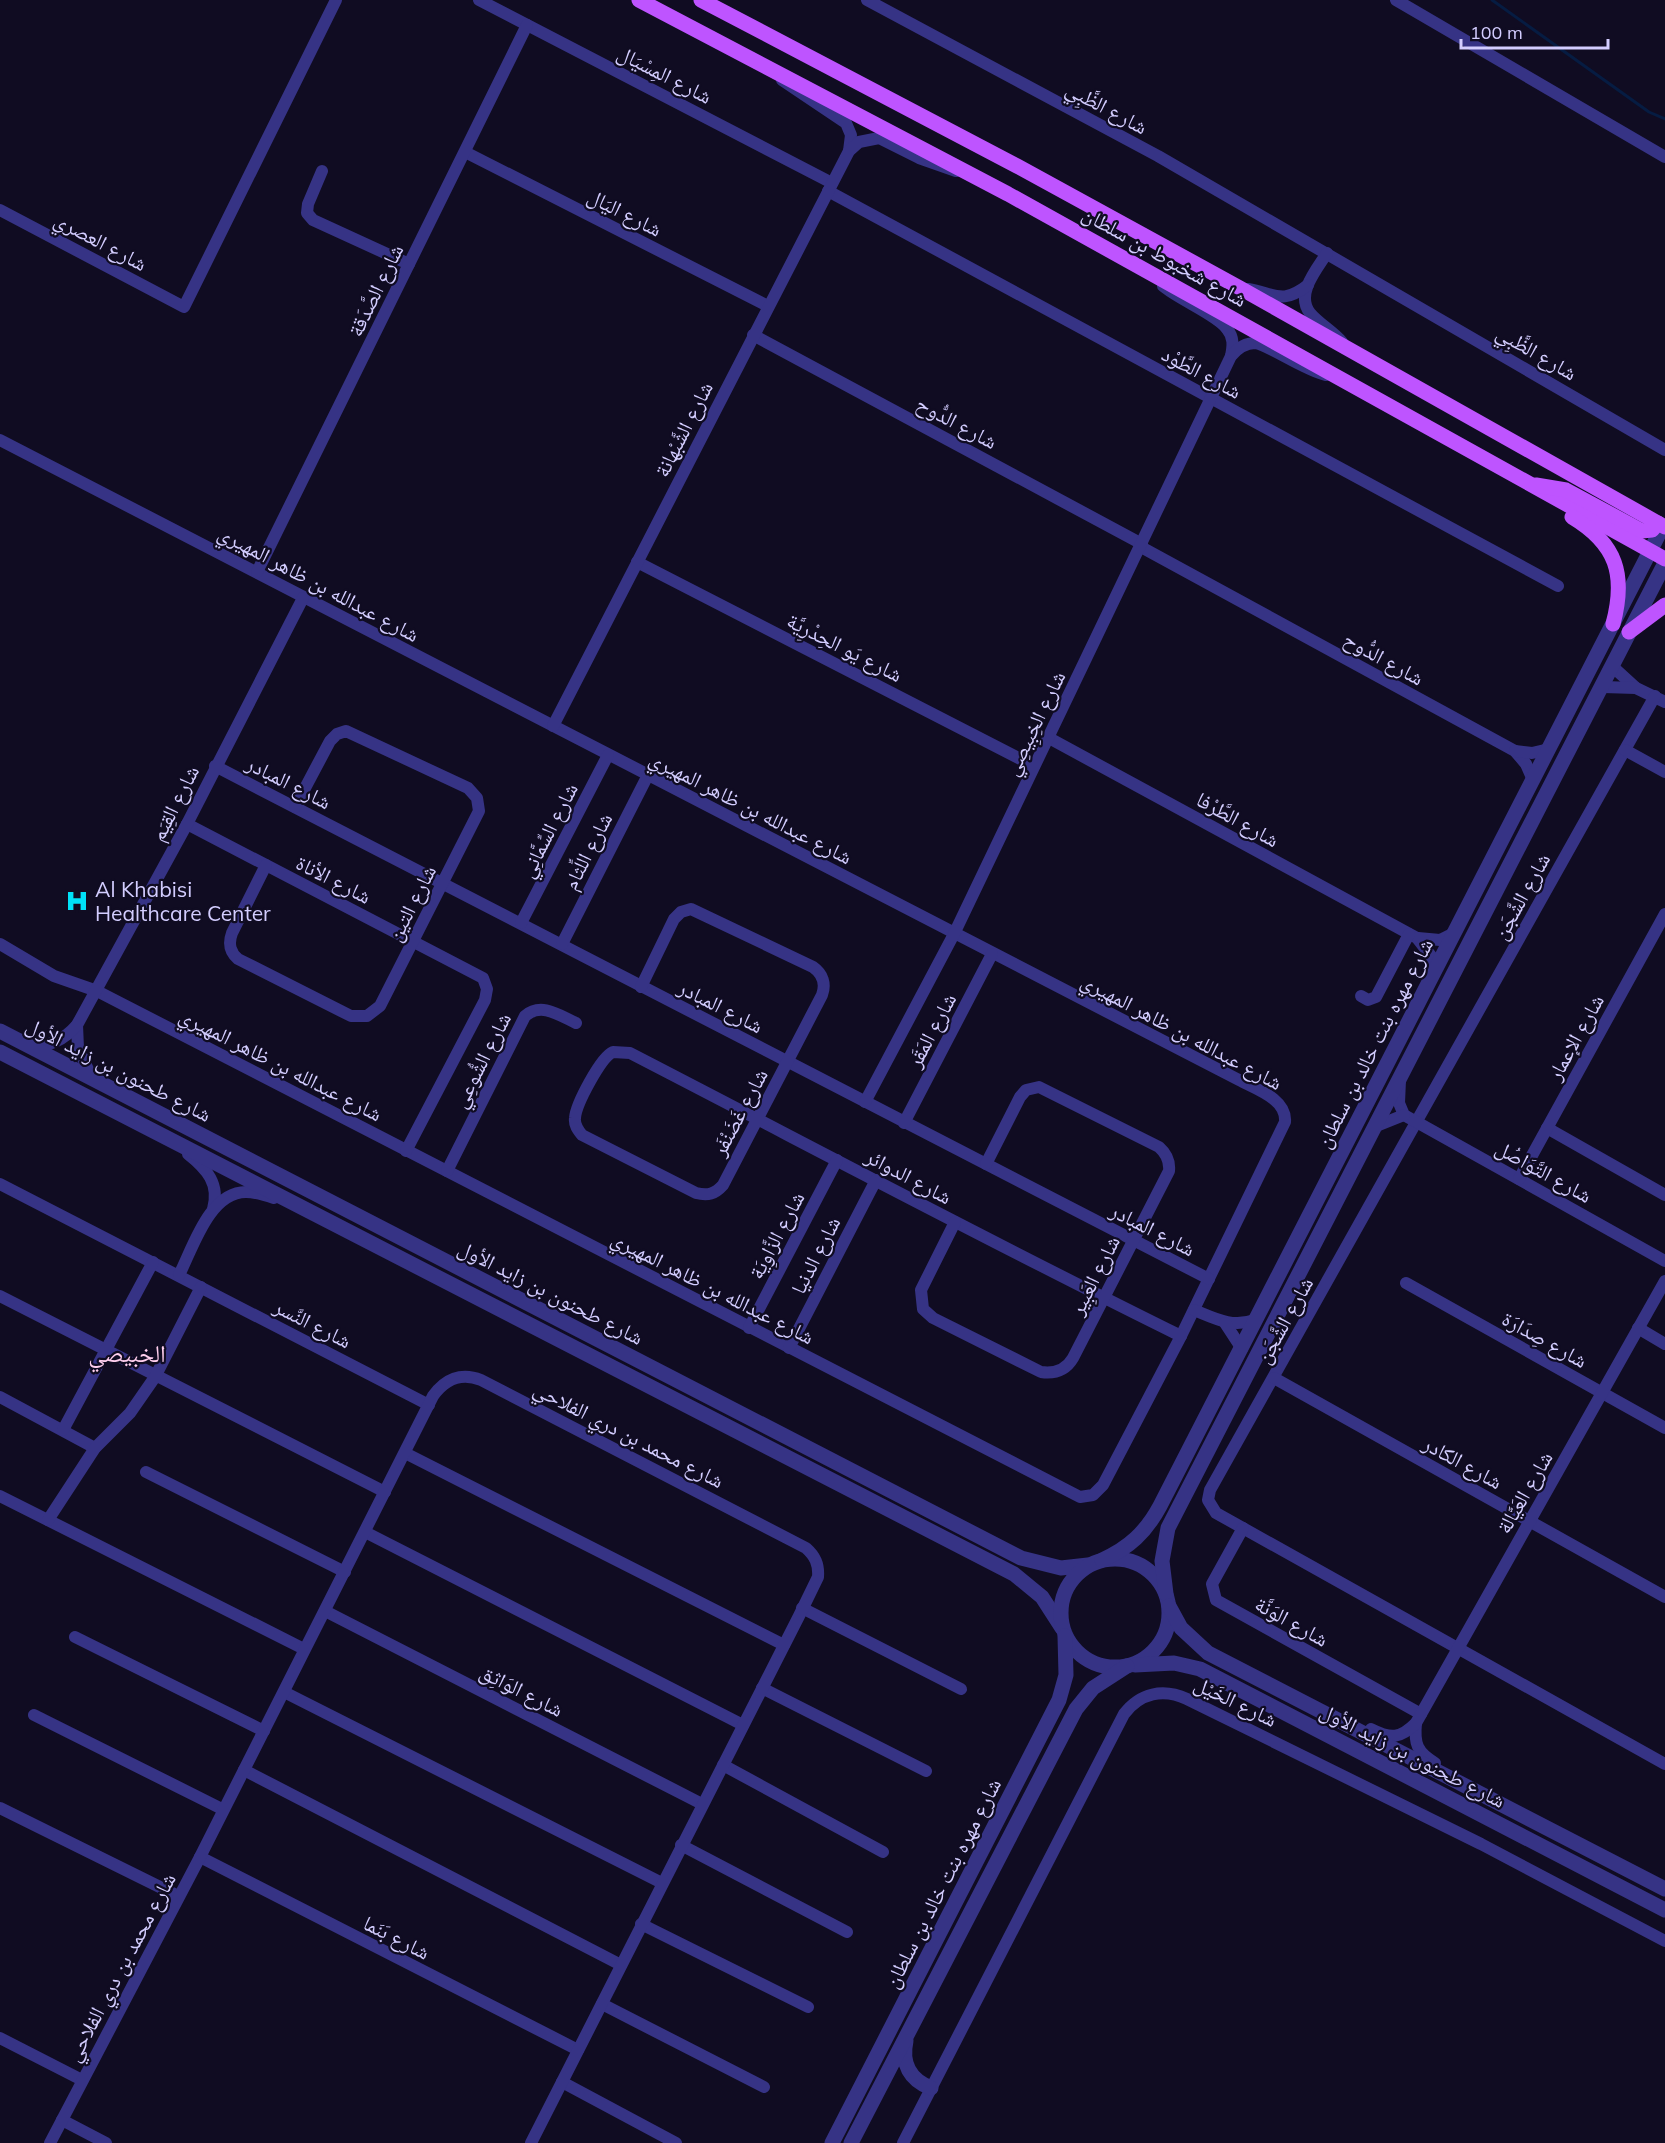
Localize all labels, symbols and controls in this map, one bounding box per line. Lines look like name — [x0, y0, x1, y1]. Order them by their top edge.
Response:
scale bar — [1461, 12, 1608, 50]
text: 100 m — [1470, 21, 1523, 44]
street label: شارع المِسْيَال — [613, 39, 717, 110]
street label: شارع الظَّبِي — [1060, 75, 1152, 143]
street label: شارع اليَال — [583, 182, 667, 243]
street label: شارع شخبوط بن سلطان — [1078, 200, 1252, 313]
street label: شارع العصري — [48, 206, 152, 280]
street label: شارع الصَّدَقة — [342, 240, 409, 341]
street label: شارع الظَّبِي — [1490, 319, 1582, 389]
street label: شارع الطَّوْد — [1157, 340, 1246, 405]
street label: شارع الشَّبْهانة — [648, 377, 719, 481]
street label: شارع الدُّوح — [912, 390, 1002, 455]
street label: شارع عبدالله بن ظاهر المهيري — [212, 519, 424, 651]
street label: شارع يَو الحِدْرِيَّة — [781, 607, 907, 690]
street label: شارع الدُّوح — [1339, 625, 1429, 692]
street label: شارع الخِبِيصِي — [997, 666, 1074, 782]
street label: شارع عبدالله بن ظاهر المهيري — [643, 745, 857, 873]
street label: شارع المبادر — [241, 749, 336, 815]
street label: شارع القِيَم — [144, 761, 206, 846]
street label: شارع السِّمَّانِي — [513, 778, 587, 884]
street label: شارع الطَّرْفا — [1192, 786, 1284, 853]
street label: شارع اللِّثام — [556, 808, 619, 895]
street label: شارع الشَّجَن — [1487, 848, 1556, 944]
street label: شارع الأناة — [292, 849, 376, 910]
street label: شارع التين — [381, 860, 442, 946]
place label: Al Khabisi Healthcare Center — [95, 876, 271, 926]
hospital icon: Al Khabisi Healthcare Center — [64, 888, 90, 914]
street label: شارع مهره بنت خالد بن سلطان — [1310, 934, 1439, 1153]
street label: شارع عبدالله بن ظاهر المهيري — [1075, 967, 1287, 1099]
street label: شارع المبادر — [673, 973, 768, 1039]
street label: شارع المَقَر — [900, 989, 962, 1073]
street label: شارع الإعمار — [1540, 990, 1610, 1086]
street label: شارع عبدالله بن ظاهر المهيري — [173, 1002, 387, 1130]
street label: شارع الشُّوعِي — [446, 1008, 520, 1114]
street label: شارع طحنون بن زايد الأول — [22, 1011, 216, 1128]
street label: شارع غَضَنْفَر — [705, 1064, 774, 1161]
street label: شارع التَّوَاصُل — [1491, 1134, 1597, 1209]
street label: شارع الدوائر — [860, 1142, 957, 1210]
street label: شارع الزَّاوِيَة — [742, 1187, 813, 1285]
street label: شارع المبادر — [1105, 1196, 1200, 1262]
street label: شارع الدنيا — [784, 1212, 846, 1299]
street label: شارع عبدالله بن ظاهر المهيري — [605, 1225, 819, 1353]
street label: شارع العَبِير — [1063, 1231, 1128, 1321]
street label: شارع طحنون بن زايد الأول — [454, 1234, 648, 1351]
street label: شارع الشَّجَن — [1250, 1272, 1319, 1368]
street label: شارع النَّسر — [269, 1292, 356, 1354]
street label: شارع صِدَارَة — [1497, 1305, 1592, 1374]
district label: الخبيصي — [88, 1338, 166, 1373]
street label: شارع محمد بن دري الفلاحي — [528, 1375, 728, 1497]
street label: شارع الكادر — [1417, 1429, 1507, 1495]
street label: شارع العَيَّالة — [1490, 1446, 1559, 1538]
street label: شارع الوَنَّة — [1250, 1590, 1333, 1653]
street label: شارع الوَاثِق — [475, 1658, 568, 1723]
street label: شارع الخَيْل — [1190, 1670, 1282, 1733]
street label: شارع طحنون بن زايد الأول — [1316, 1697, 1510, 1814]
street label: شارع مهره بنت خالد بن سلطان — [878, 1774, 1007, 1993]
street label: شارع محمد بن دري الفلاحي — [59, 1868, 185, 2068]
street label: شارع بَنَما — [359, 1909, 435, 1966]

